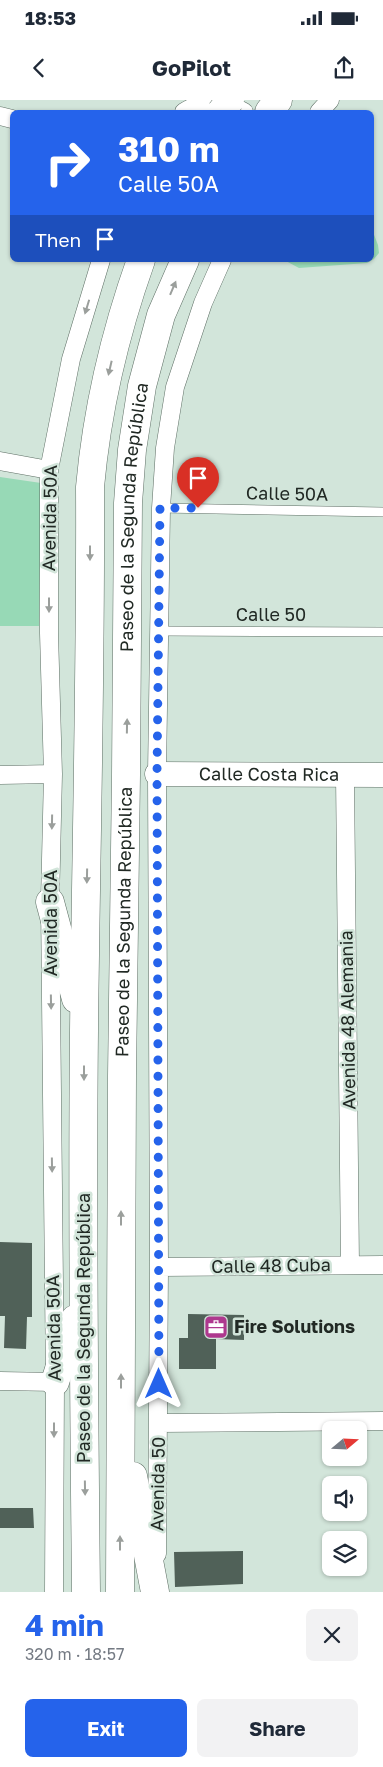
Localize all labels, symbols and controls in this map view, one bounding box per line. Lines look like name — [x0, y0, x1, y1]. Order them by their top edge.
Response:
text: 18:53 — [25, 6, 76, 29]
icon: back — [25, 54, 53, 82]
text: GoPilot — [152, 54, 231, 81]
icon: share — [330, 54, 358, 82]
text: 310 m — [118, 128, 220, 170]
icon: right — [35, 130, 100, 195]
text: Calle 50A — [118, 170, 219, 197]
icon: arrive — [91, 225, 119, 253]
text: Then — [35, 228, 81, 251]
one-way arrow — [170, 281, 178, 295]
one-way arrow — [82, 299, 90, 314]
one-way arrow — [106, 361, 114, 376]
street label: Paseo de la Segunda República — [115, 381, 152, 652]
pin — [177, 457, 219, 508]
icon: arrive — [184, 464, 212, 492]
street label: Avenida 50A — [37, 465, 61, 571]
street label: Calle 50A — [246, 481, 328, 505]
one-way arrow — [86, 546, 94, 562]
one-way arrow — [45, 597, 53, 613]
street label: Calle 50 — [236, 603, 306, 625]
one-way arrow — [123, 718, 131, 734]
street label: Calle Costa Rica — [199, 762, 339, 785]
street label: Paseo de la Segunda República — [110, 787, 136, 1057]
one-way arrow — [47, 815, 55, 831]
one-way arrow — [83, 868, 91, 884]
street label: Avenida 50A — [39, 870, 61, 976]
street label: Avenida 48 Alemania — [334, 930, 360, 1110]
one-way arrow — [47, 995, 55, 1011]
one-way arrow — [80, 1066, 88, 1082]
one-way arrow — [48, 1157, 56, 1173]
street label: Paseo de la Segunda República — [72, 1193, 94, 1463]
one-way arrow — [117, 1210, 125, 1226]
street label: Calle 48 Cuba — [211, 1253, 331, 1277]
street label: Avenida 50A — [41, 1275, 65, 1381]
office icon: Fire Solutions — [203, 1314, 229, 1340]
place label: Fire Solutions — [234, 1315, 355, 1337]
position arrow — [132, 1357, 184, 1409]
one-way arrow — [117, 1373, 125, 1389]
north arrow — [322, 1421, 368, 1466]
map controls — [322, 1421, 367, 1576]
one-way arrow — [50, 1423, 58, 1439]
street label: Avenida 50 — [145, 1437, 169, 1531]
button: sound — [322, 1476, 367, 1521]
one-way arrow — [81, 1480, 89, 1496]
button: layers — [322, 1531, 367, 1576]
one-way arrow — [116, 1535, 124, 1551]
text: 4 min — [25, 1607, 104, 1643]
button: close — [306, 1609, 358, 1661]
text: 320 m · 18:57 — [25, 1644, 125, 1664]
button: Exit — [25, 1699, 187, 1757]
button: Share — [197, 1699, 358, 1757]

